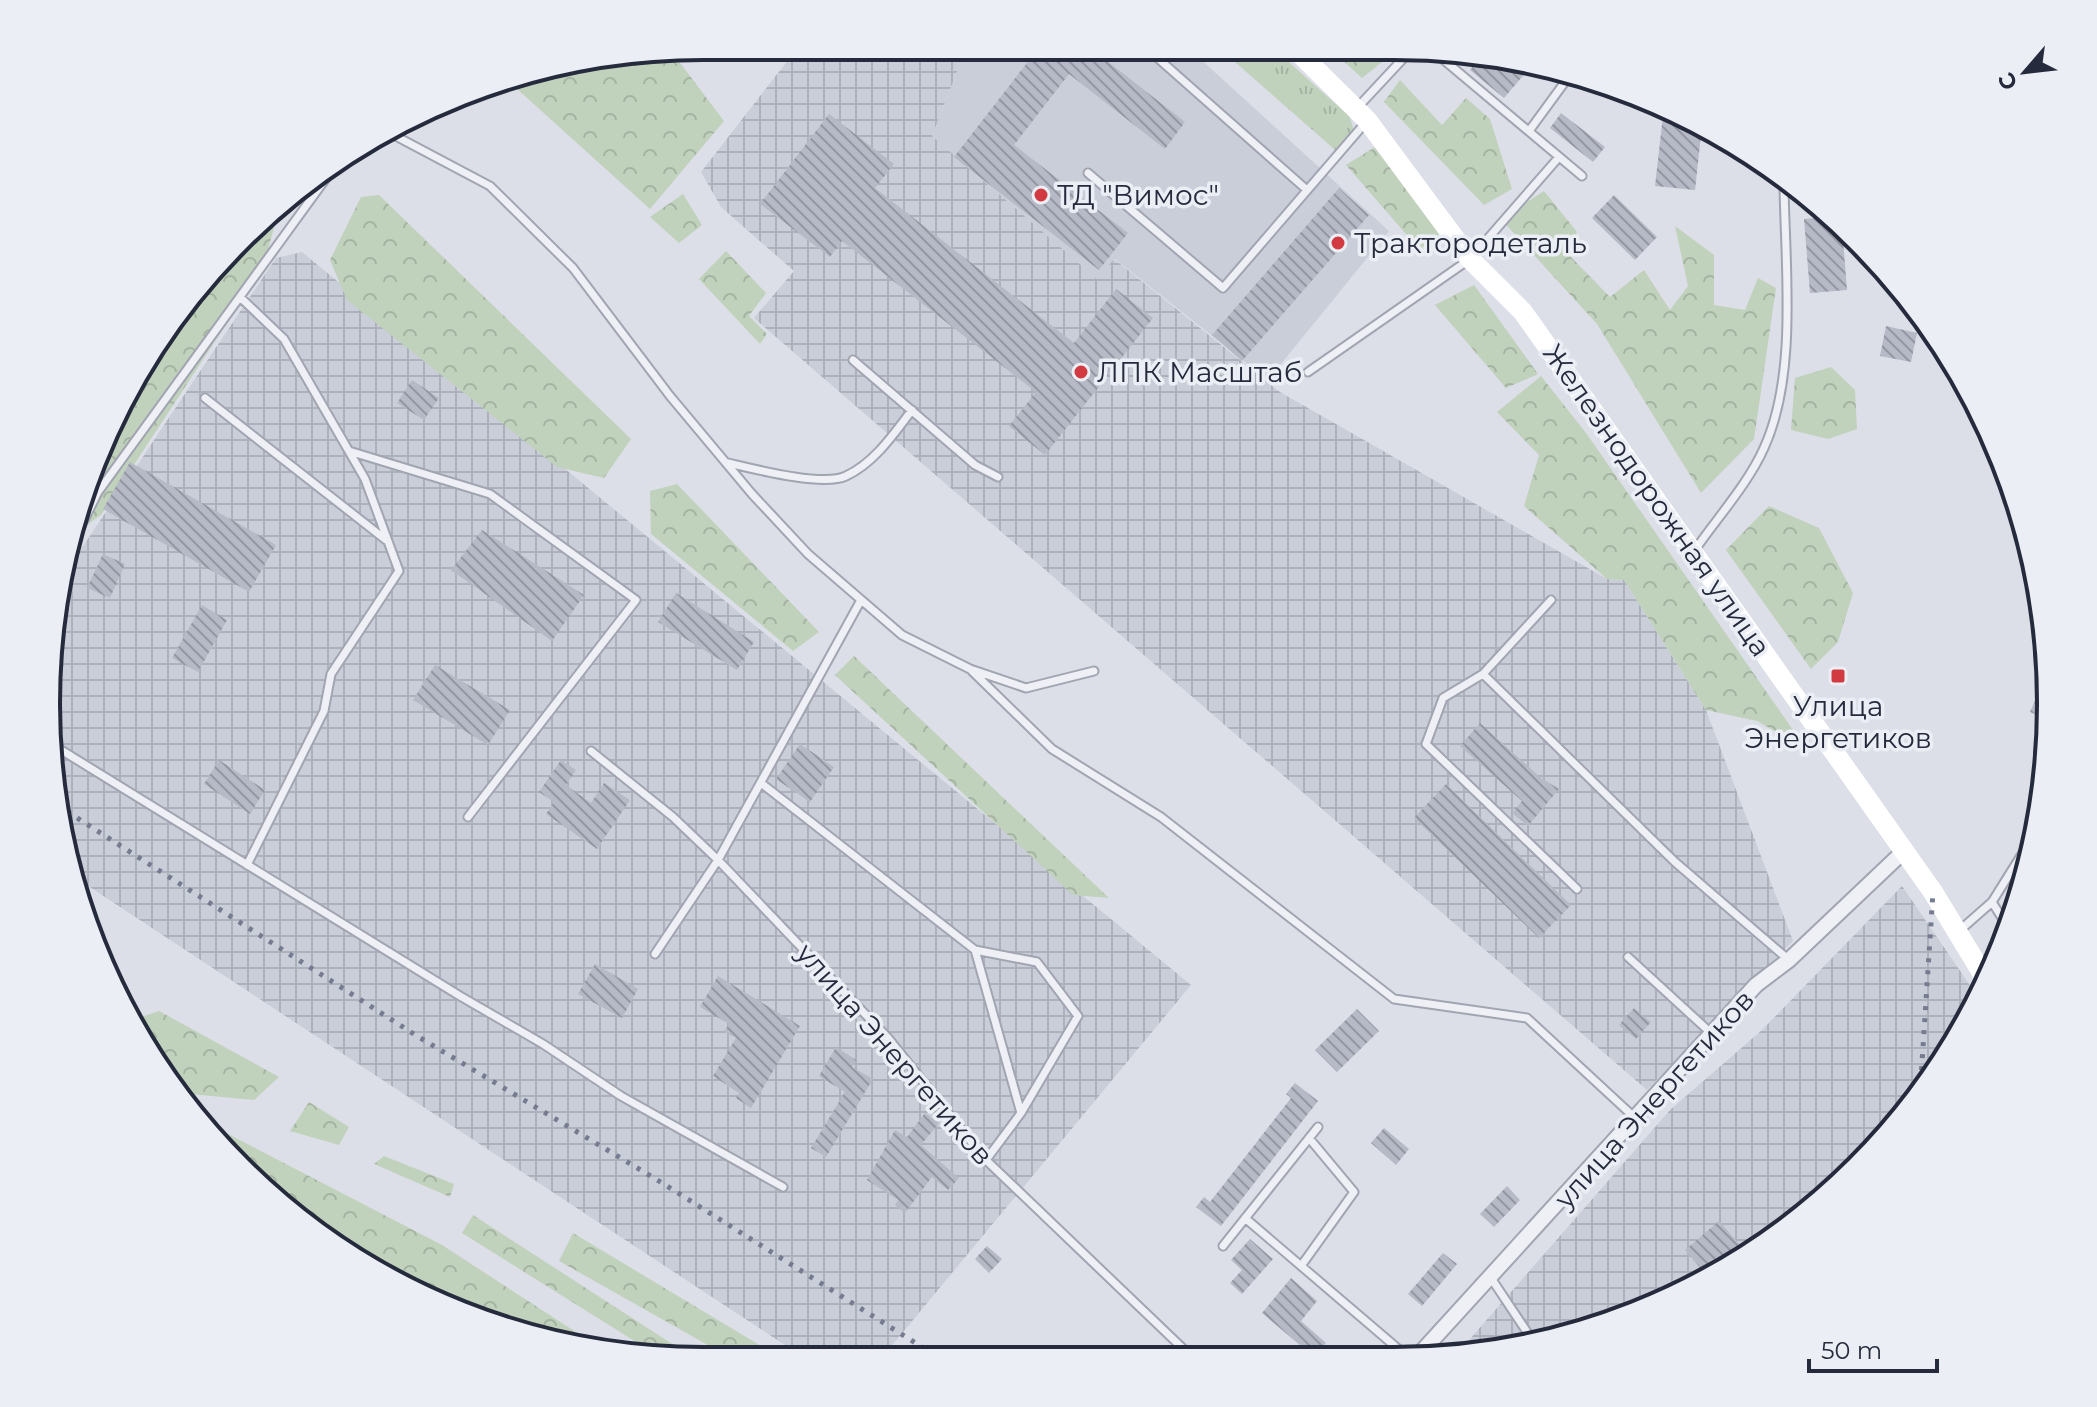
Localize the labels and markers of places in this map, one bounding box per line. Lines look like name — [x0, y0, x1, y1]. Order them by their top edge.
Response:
place label: ТД "Вимос" — [1057, 178, 1219, 212]
marker: ТД "Вимос" — [1032, 186, 1050, 204]
place label: Трактородеталь — [1354, 226, 1587, 260]
marker: Трактородеталь — [1329, 234, 1347, 252]
place label: ЛПК Масштаб — [1097, 355, 1302, 389]
marker: ЛПК Масштаб — [1072, 363, 1090, 381]
marker: Улица Энергетиков — [1829, 667, 1847, 685]
place label: Улица Энергетиков — [1744, 689, 1932, 755]

